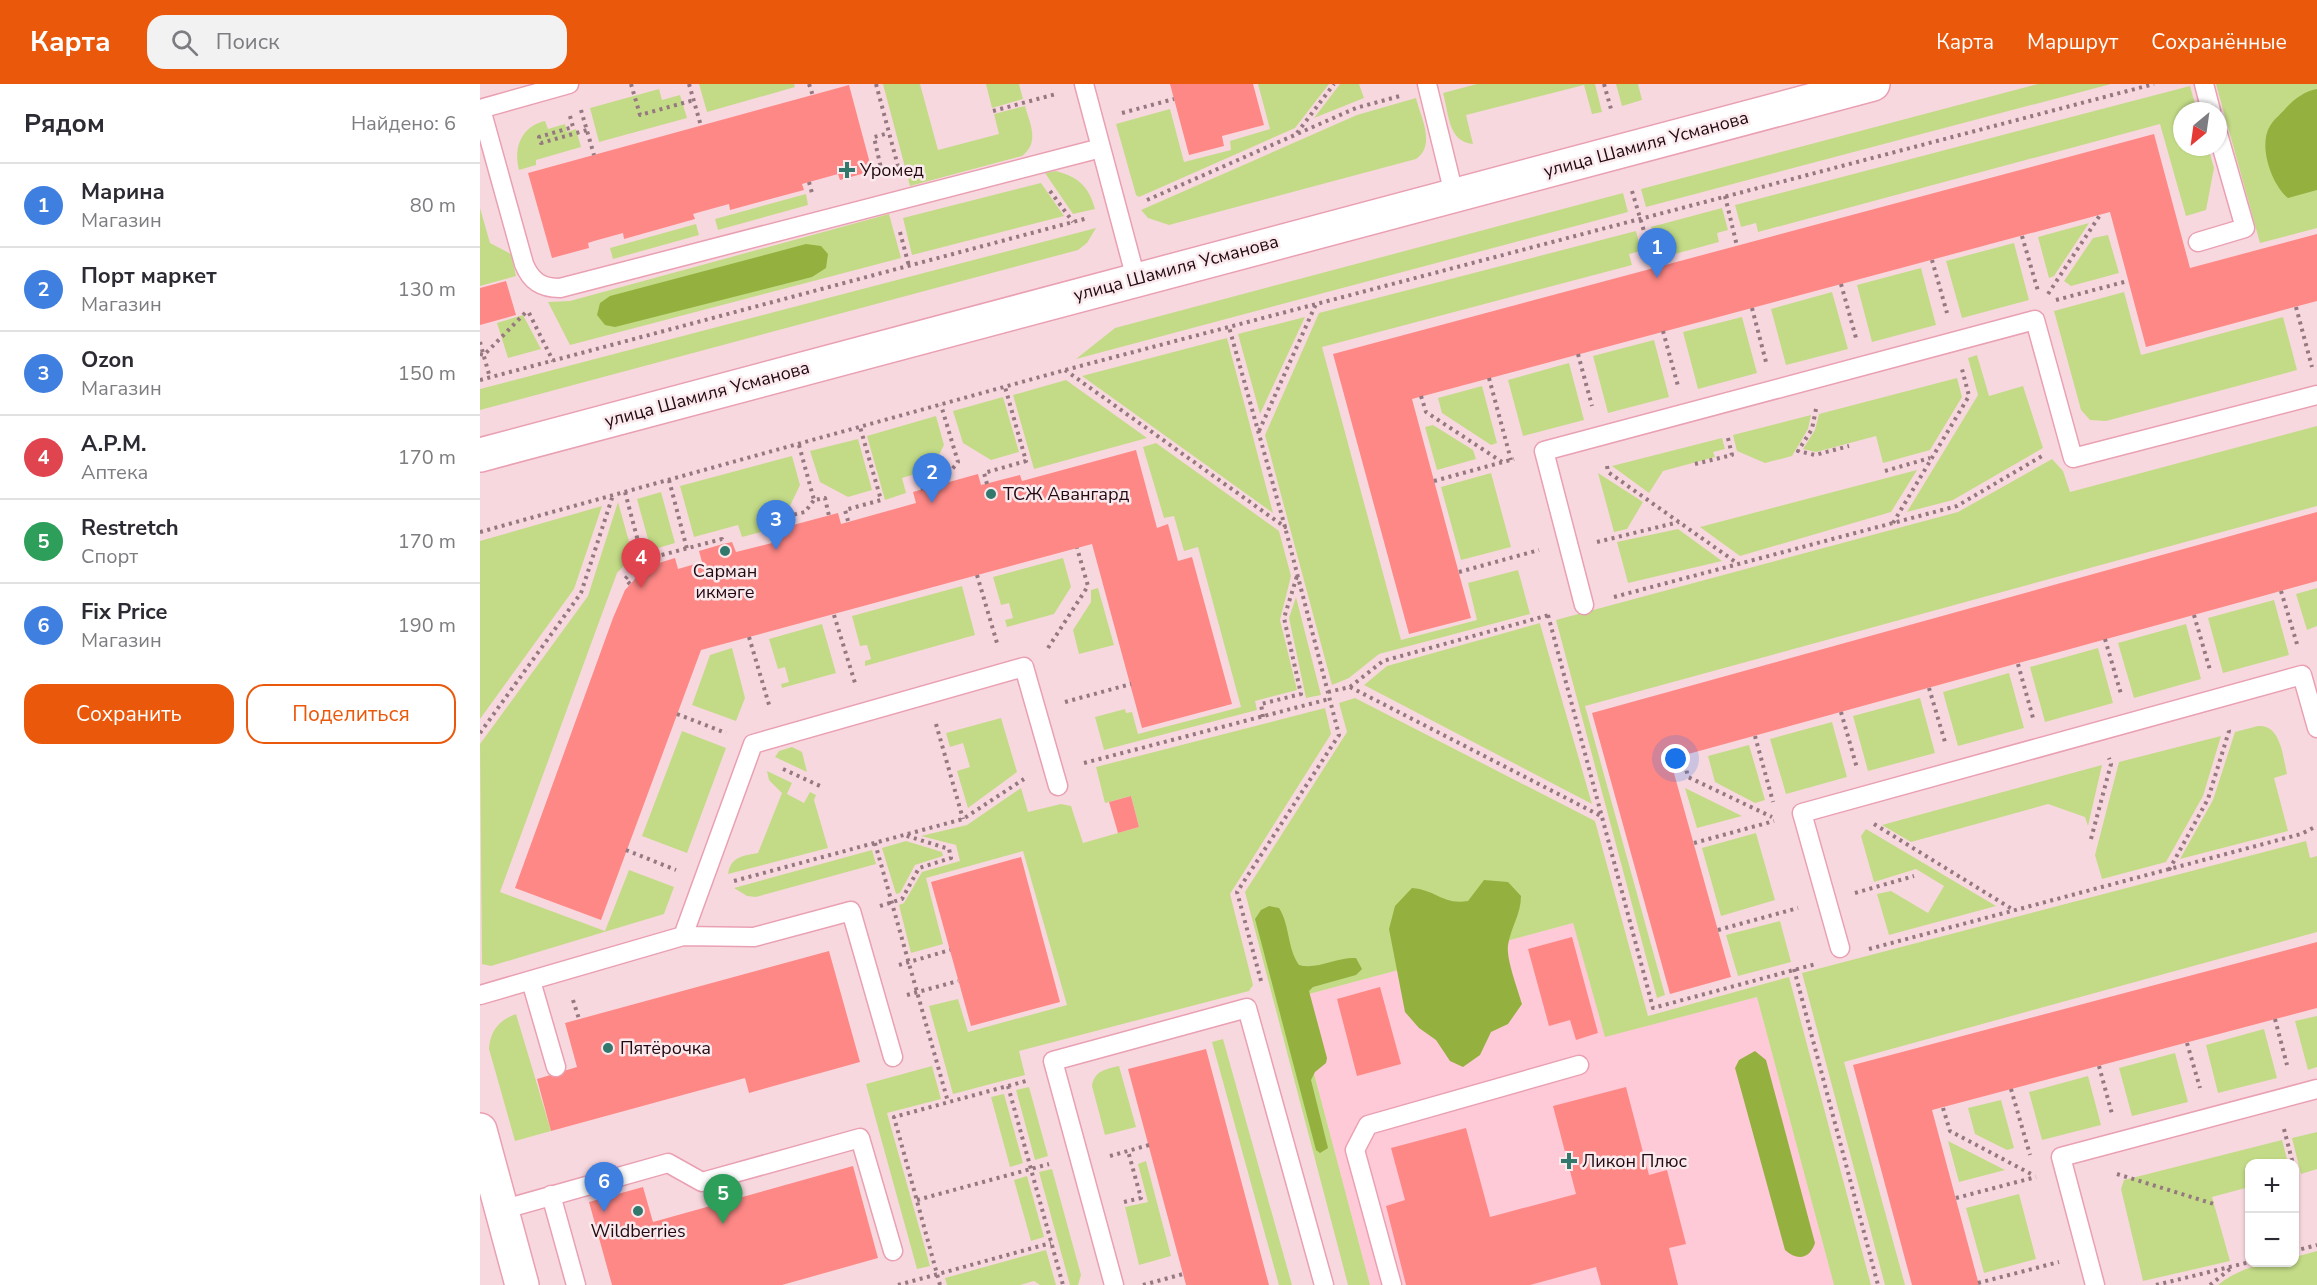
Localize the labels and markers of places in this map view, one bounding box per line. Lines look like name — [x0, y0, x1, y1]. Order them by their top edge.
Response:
place label: Уромед — [859, 158, 924, 182]
marker: Уромед — [838, 161, 856, 179]
pin: 1 — [1638, 228, 1676, 278]
pin: 2 — [912, 454, 952, 503]
place label: ТСЖ Авангард — [1003, 482, 1130, 506]
marker: ТСЖ Авангард — [984, 487, 998, 501]
pin: 3 — [756, 500, 796, 550]
pin: 4 — [622, 538, 660, 588]
marker: Сарман икмәге — [718, 544, 732, 558]
place label: Сарман икмәге — [693, 559, 757, 604]
place label: Пятёрочка — [620, 1036, 711, 1060]
marker: Пятёрочка — [601, 1041, 615, 1055]
place label: Ликон Плюс — [1582, 1149, 1687, 1173]
marker: Ликон Плюс — [1560, 1152, 1578, 1170]
pin: 6 — [584, 1162, 624, 1212]
pin: 5 — [704, 1174, 742, 1224]
marker: Wildberries — [631, 1204, 645, 1218]
place label: Wildberries — [590, 1219, 686, 1243]

